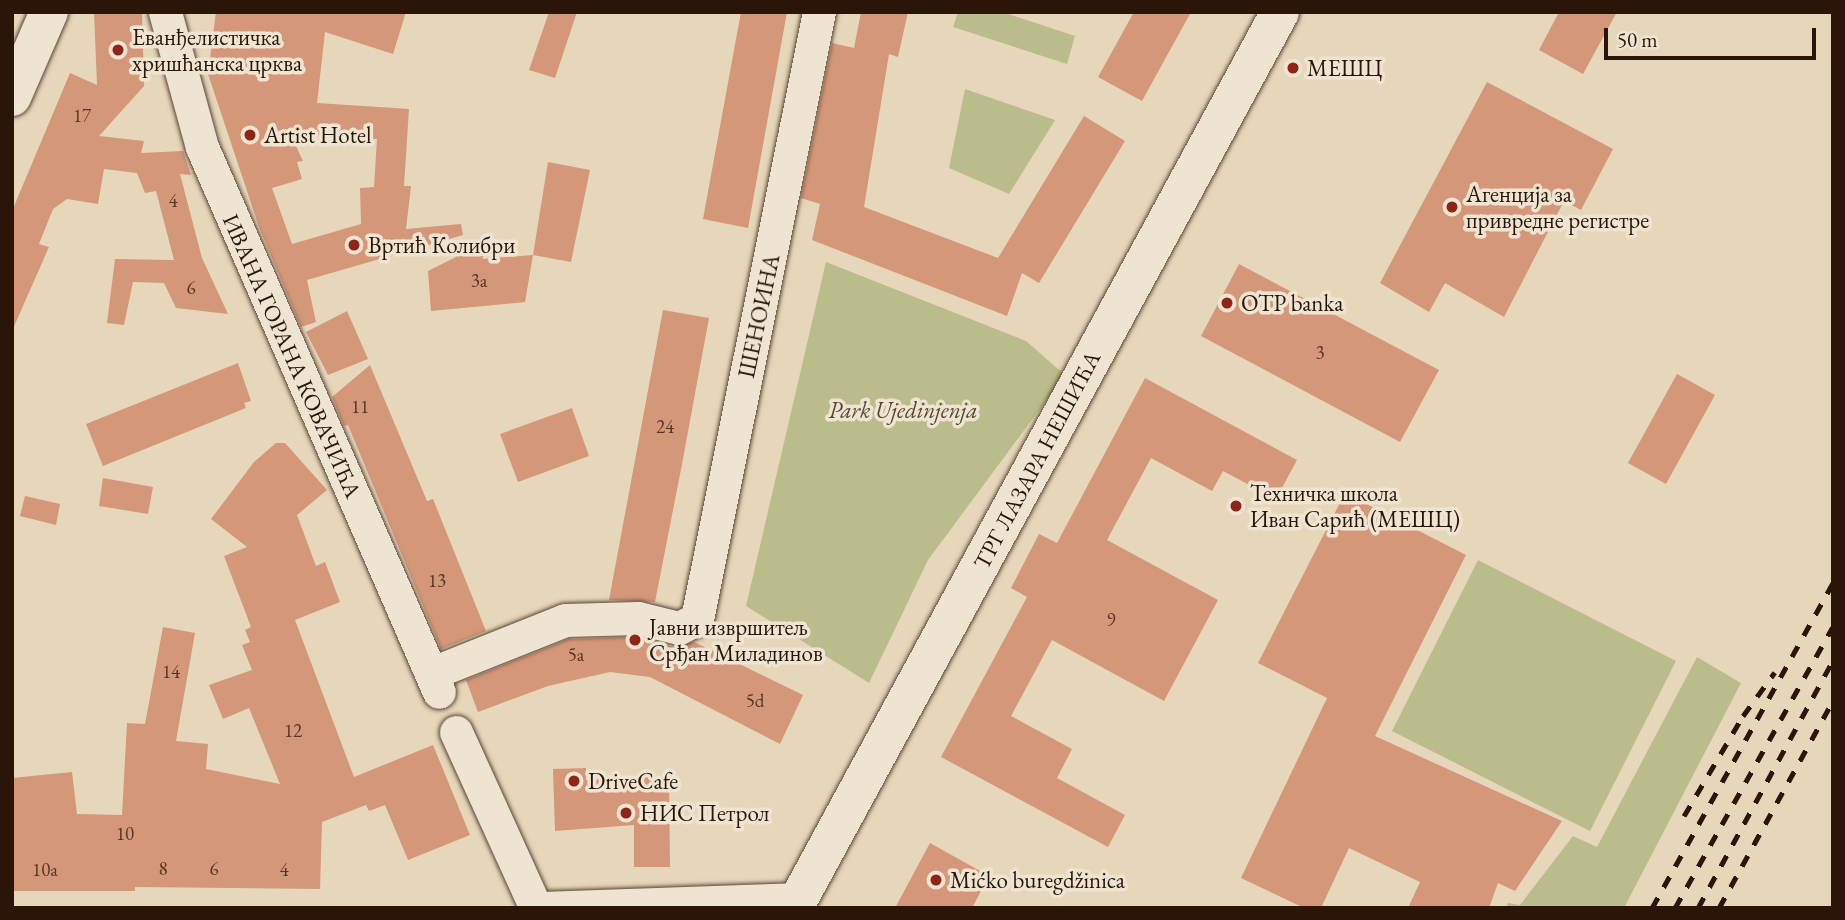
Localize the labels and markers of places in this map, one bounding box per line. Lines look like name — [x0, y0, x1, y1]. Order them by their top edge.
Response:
place label: Еванђелистичка хришћанска црква — [132, 23, 302, 77]
marker: Еванђелистичка хришћанска црква — [110, 42, 126, 58]
place label: МЕШЦ — [1307, 54, 1382, 82]
marker: МЕШЦ — [1285, 60, 1301, 76]
place label: Artist Hotel — [264, 121, 371, 149]
marker: Artist Hotel — [242, 127, 258, 143]
place label: Агенција за привредне регистре — [1466, 180, 1649, 234]
marker: Агенција за привредне регистре — [1444, 199, 1460, 215]
place label: Вртић Колибри — [368, 231, 515, 259]
marker: Вртић Колибри — [346, 237, 362, 253]
place label: OTP banka — [1241, 289, 1343, 317]
marker: OTP banka — [1219, 295, 1235, 311]
place label: Техничка школа Иван Сарић (МЕШЦ) — [1250, 479, 1460, 533]
marker: Техничка школа Иван Сарић (МЕШЦ) — [1228, 498, 1244, 514]
place label: Јавни извршитељ Срђан Миладинов — [649, 613, 823, 667]
marker: Јавни извршитељ Срђан Миладинов — [627, 632, 643, 648]
place label: DriveCafe — [588, 767, 678, 795]
marker: DriveCafe — [566, 773, 582, 789]
place label: НИС Петрол — [640, 799, 769, 827]
marker: НИС Петрол — [618, 805, 634, 821]
place label: Mićko buregdžinica — [950, 866, 1125, 894]
marker: Mićko buregdžinica — [928, 872, 944, 888]

